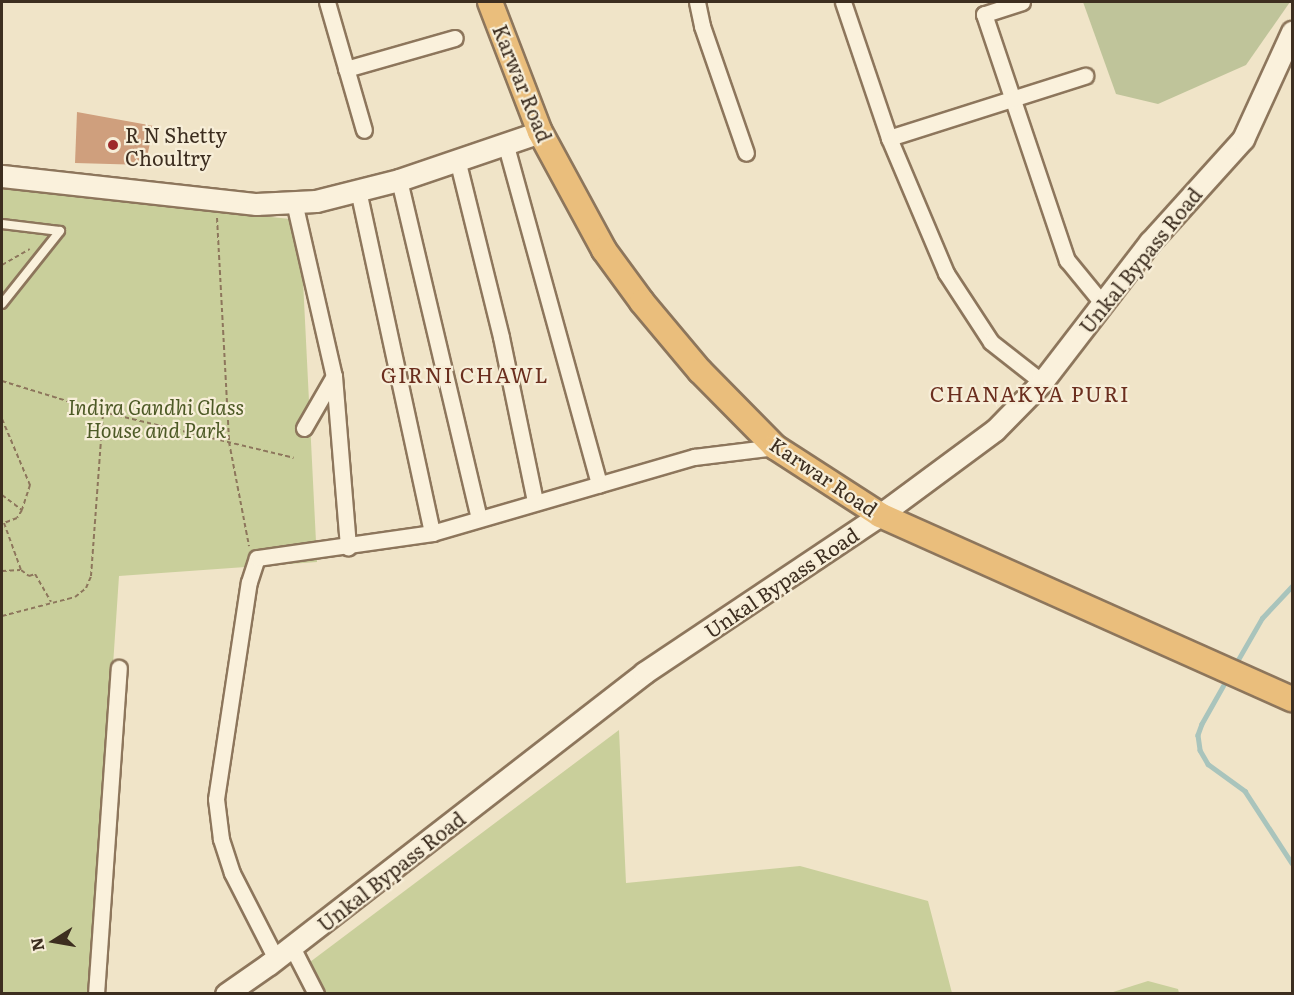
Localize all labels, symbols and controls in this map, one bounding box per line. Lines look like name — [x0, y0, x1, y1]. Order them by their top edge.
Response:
street label: Karwar Road — [489, 21, 557, 145]
place label: R N Shetty Choultry — [125, 122, 227, 169]
marker: R N Shetty Choultry — [106, 138, 120, 152]
street label: Unkal Bypass Road — [1074, 182, 1206, 338]
district label: GIRNI CHAWL — [381, 361, 549, 387]
district label: CHANAKYA PURI — [930, 380, 1130, 406]
park label: Indira Gandhi Glass House and Park — [68, 395, 244, 442]
street label: Karwar Road — [766, 431, 882, 521]
street label: Unkal Bypass Road — [699, 522, 863, 642]
street label: Unkal Bypass Road — [312, 806, 470, 936]
north arrow — [24, 911, 84, 971]
text: N — [23, 936, 49, 953]

